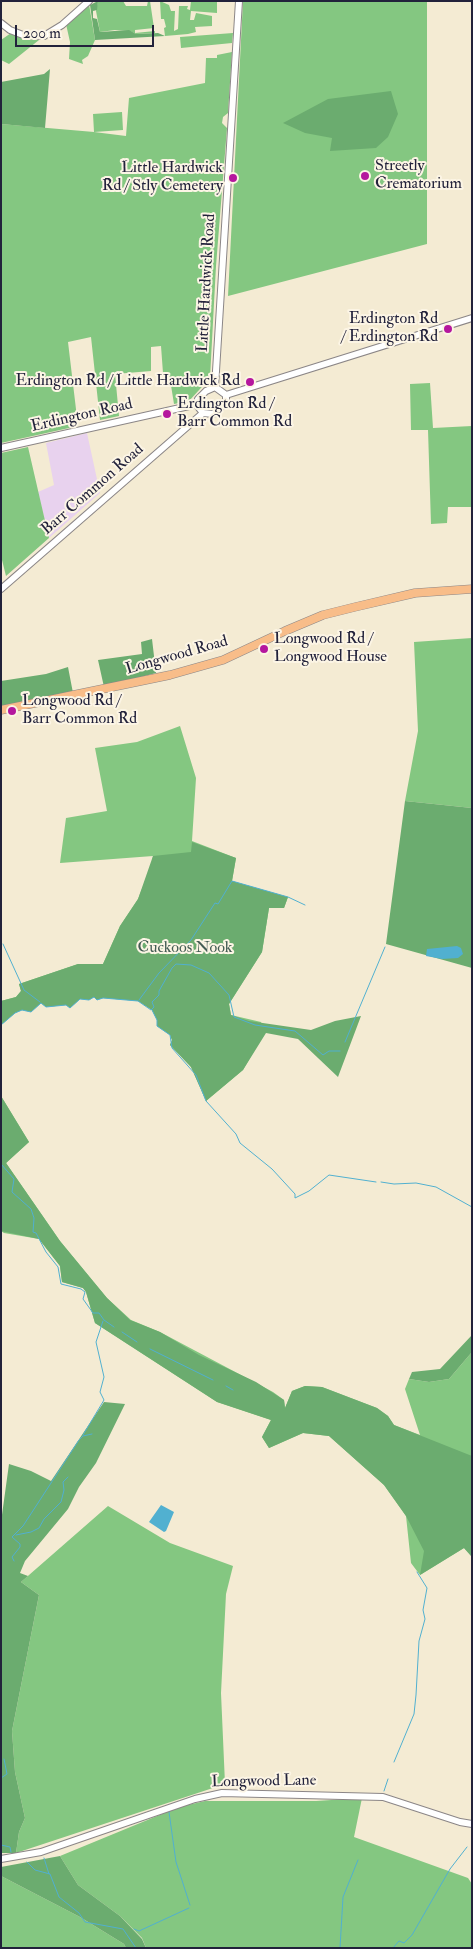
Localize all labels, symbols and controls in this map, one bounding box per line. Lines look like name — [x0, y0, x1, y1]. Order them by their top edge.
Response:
scale bar — [18, 15, 156, 47]
text: 200 m — [23, 24, 61, 43]
place label: Streetly Crematorium — [375, 157, 462, 195]
place label: Little Hardwick Rd / Stly Cemetery — [102, 159, 223, 197]
marker: Streetly Crematorium — [359, 170, 371, 182]
marker: Little Hardwick Rd / Stly Cemetery — [227, 172, 239, 184]
street label: Little Hardwick Road — [194, 213, 220, 353]
place label: Erdington Rd / Erdington Rd — [341, 310, 438, 348]
marker: Erdington Rd / Erdington Rd — [442, 323, 454, 335]
place label: Erdington Rd / Little Hardwick Rd — [16, 372, 240, 392]
marker: Erdington Rd / Little Hardwick Rd — [244, 376, 256, 388]
street label: Erdington Road — [29, 395, 135, 437]
place label: Erdington Rd / Barr Common Rd — [177, 395, 292, 433]
marker: Erdington Rd / Barr Common Rd — [161, 408, 173, 420]
street label: Barr Common Road — [38, 440, 148, 540]
place label: Longwood Rd / Longwood House — [274, 630, 387, 668]
street label: Longwood Road — [124, 632, 230, 680]
marker: Longwood Rd / Longwood House — [258, 643, 270, 655]
place label: Longwood Rd / Barr Common Rd — [22, 692, 137, 730]
marker: Longwood Rd / Barr Common Rd — [6, 705, 18, 717]
park label: Cuckoos Nook — [138, 939, 232, 959]
street label: Longwood Lane — [211, 1771, 317, 1793]

